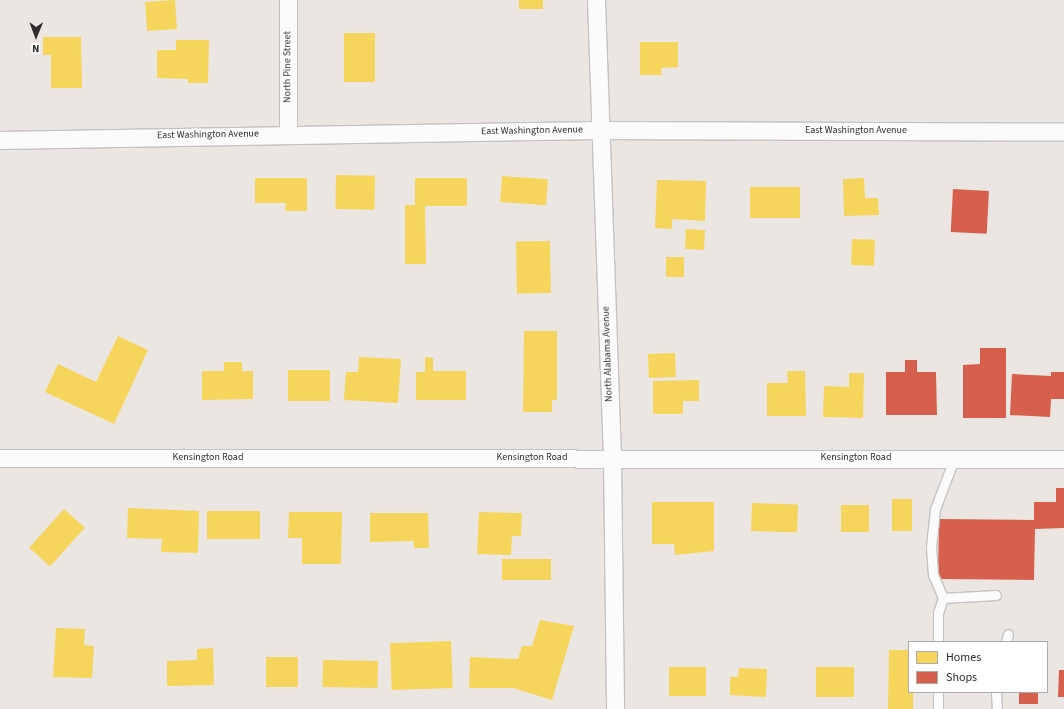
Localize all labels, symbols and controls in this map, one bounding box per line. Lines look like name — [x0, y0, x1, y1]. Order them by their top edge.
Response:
north arrow — [16, 16, 56, 56]
street label: North Pine Street — [282, 31, 294, 103]
text: N — [32, 41, 40, 56]
street label: East Washington Avenue — [481, 124, 583, 138]
street label: East Washington Avenue — [805, 125, 907, 137]
street label: East Washington Avenue — [157, 128, 259, 142]
street label: North Alabama Avenue — [600, 306, 616, 402]
street label: Kensington Road — [173, 452, 243, 464]
street label: Kensington Road — [497, 452, 567, 464]
street label: Kensington Road — [821, 452, 891, 464]
legend — [908, 641, 1048, 693]
text: Homes — [946, 649, 981, 666]
text: Shops — [946, 669, 977, 686]

